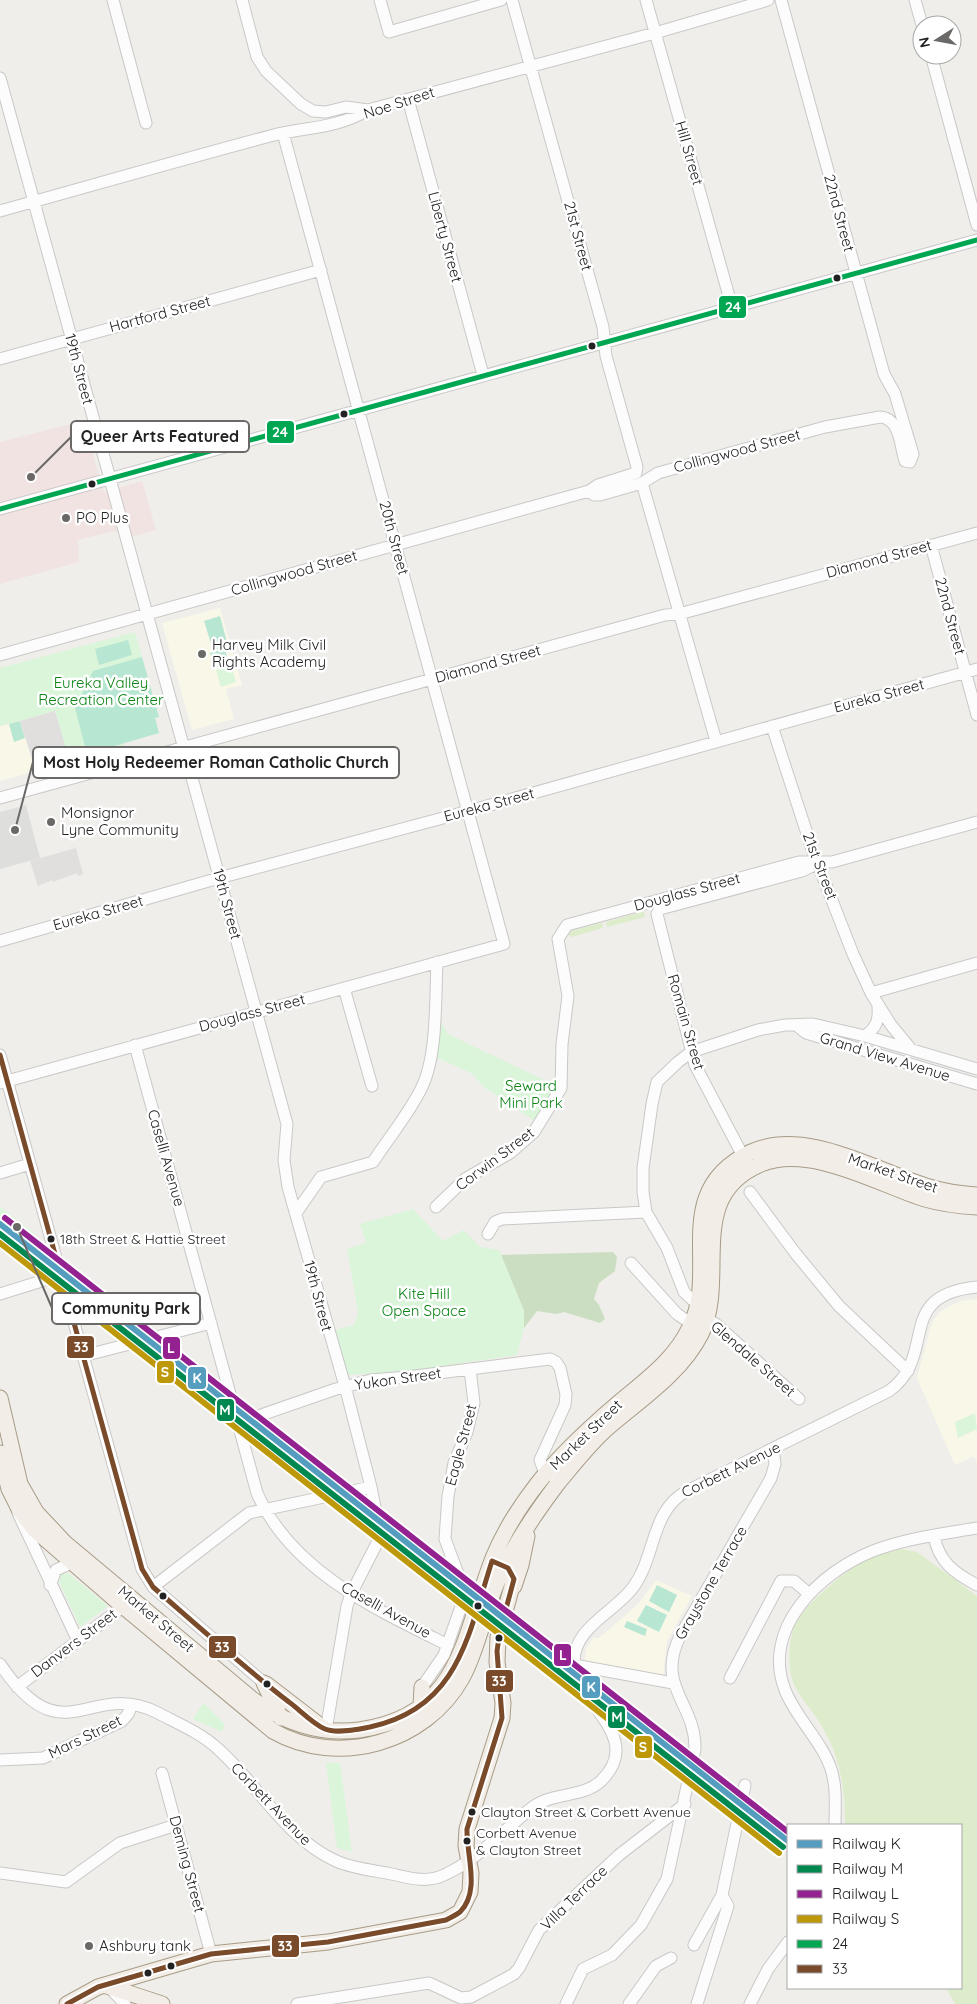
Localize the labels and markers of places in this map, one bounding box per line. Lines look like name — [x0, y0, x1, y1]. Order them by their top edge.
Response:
unlabelled marker — [832, 273, 842, 283]
unlabelled marker — [587, 341, 597, 351]
unlabelled marker — [339, 409, 349, 419]
callout: Queer Arts Featured — [71, 421, 249, 452]
unlabelled marker — [87, 479, 97, 489]
place label: PO Plus — [76, 508, 128, 527]
marker: PO Plus — [60, 512, 72, 524]
place label: Harvey Milk Civil Rights Academy — [212, 635, 326, 671]
marker: Harvey Milk Civil Rights Academy — [196, 648, 208, 660]
callout: Most Holy Redeemer Roman Catholic Church — [33, 747, 399, 778]
place label: Monsignor Lyne Community — [61, 803, 179, 839]
marker: Monsignor Lyne Community — [45, 816, 57, 828]
place label: 18th Street & Hattie Street — [60, 1230, 226, 1248]
marker: 18th Street & Hattie Street — [46, 1234, 56, 1244]
callout: Community Park — [52, 1293, 200, 1324]
unlabelled marker — [158, 1591, 168, 1601]
unlabelled marker — [473, 1601, 483, 1611]
unlabelled marker — [494, 1633, 504, 1643]
unlabelled marker — [262, 1679, 272, 1689]
place label: Clayton Street & Corbett Avenue — [481, 1803, 691, 1821]
marker: Clayton Street & Corbett Avenue — [467, 1807, 477, 1817]
place label: Corbett Avenue & Clayton Street — [476, 1824, 582, 1859]
marker: Corbett Avenue & Clayton Street — [462, 1836, 472, 1846]
place label: Ashbury tank — [99, 1936, 191, 1955]
marker: Ashbury tank — [83, 1940, 95, 1952]
unlabelled marker — [166, 1961, 176, 1971]
unlabelled marker — [143, 1968, 153, 1978]

